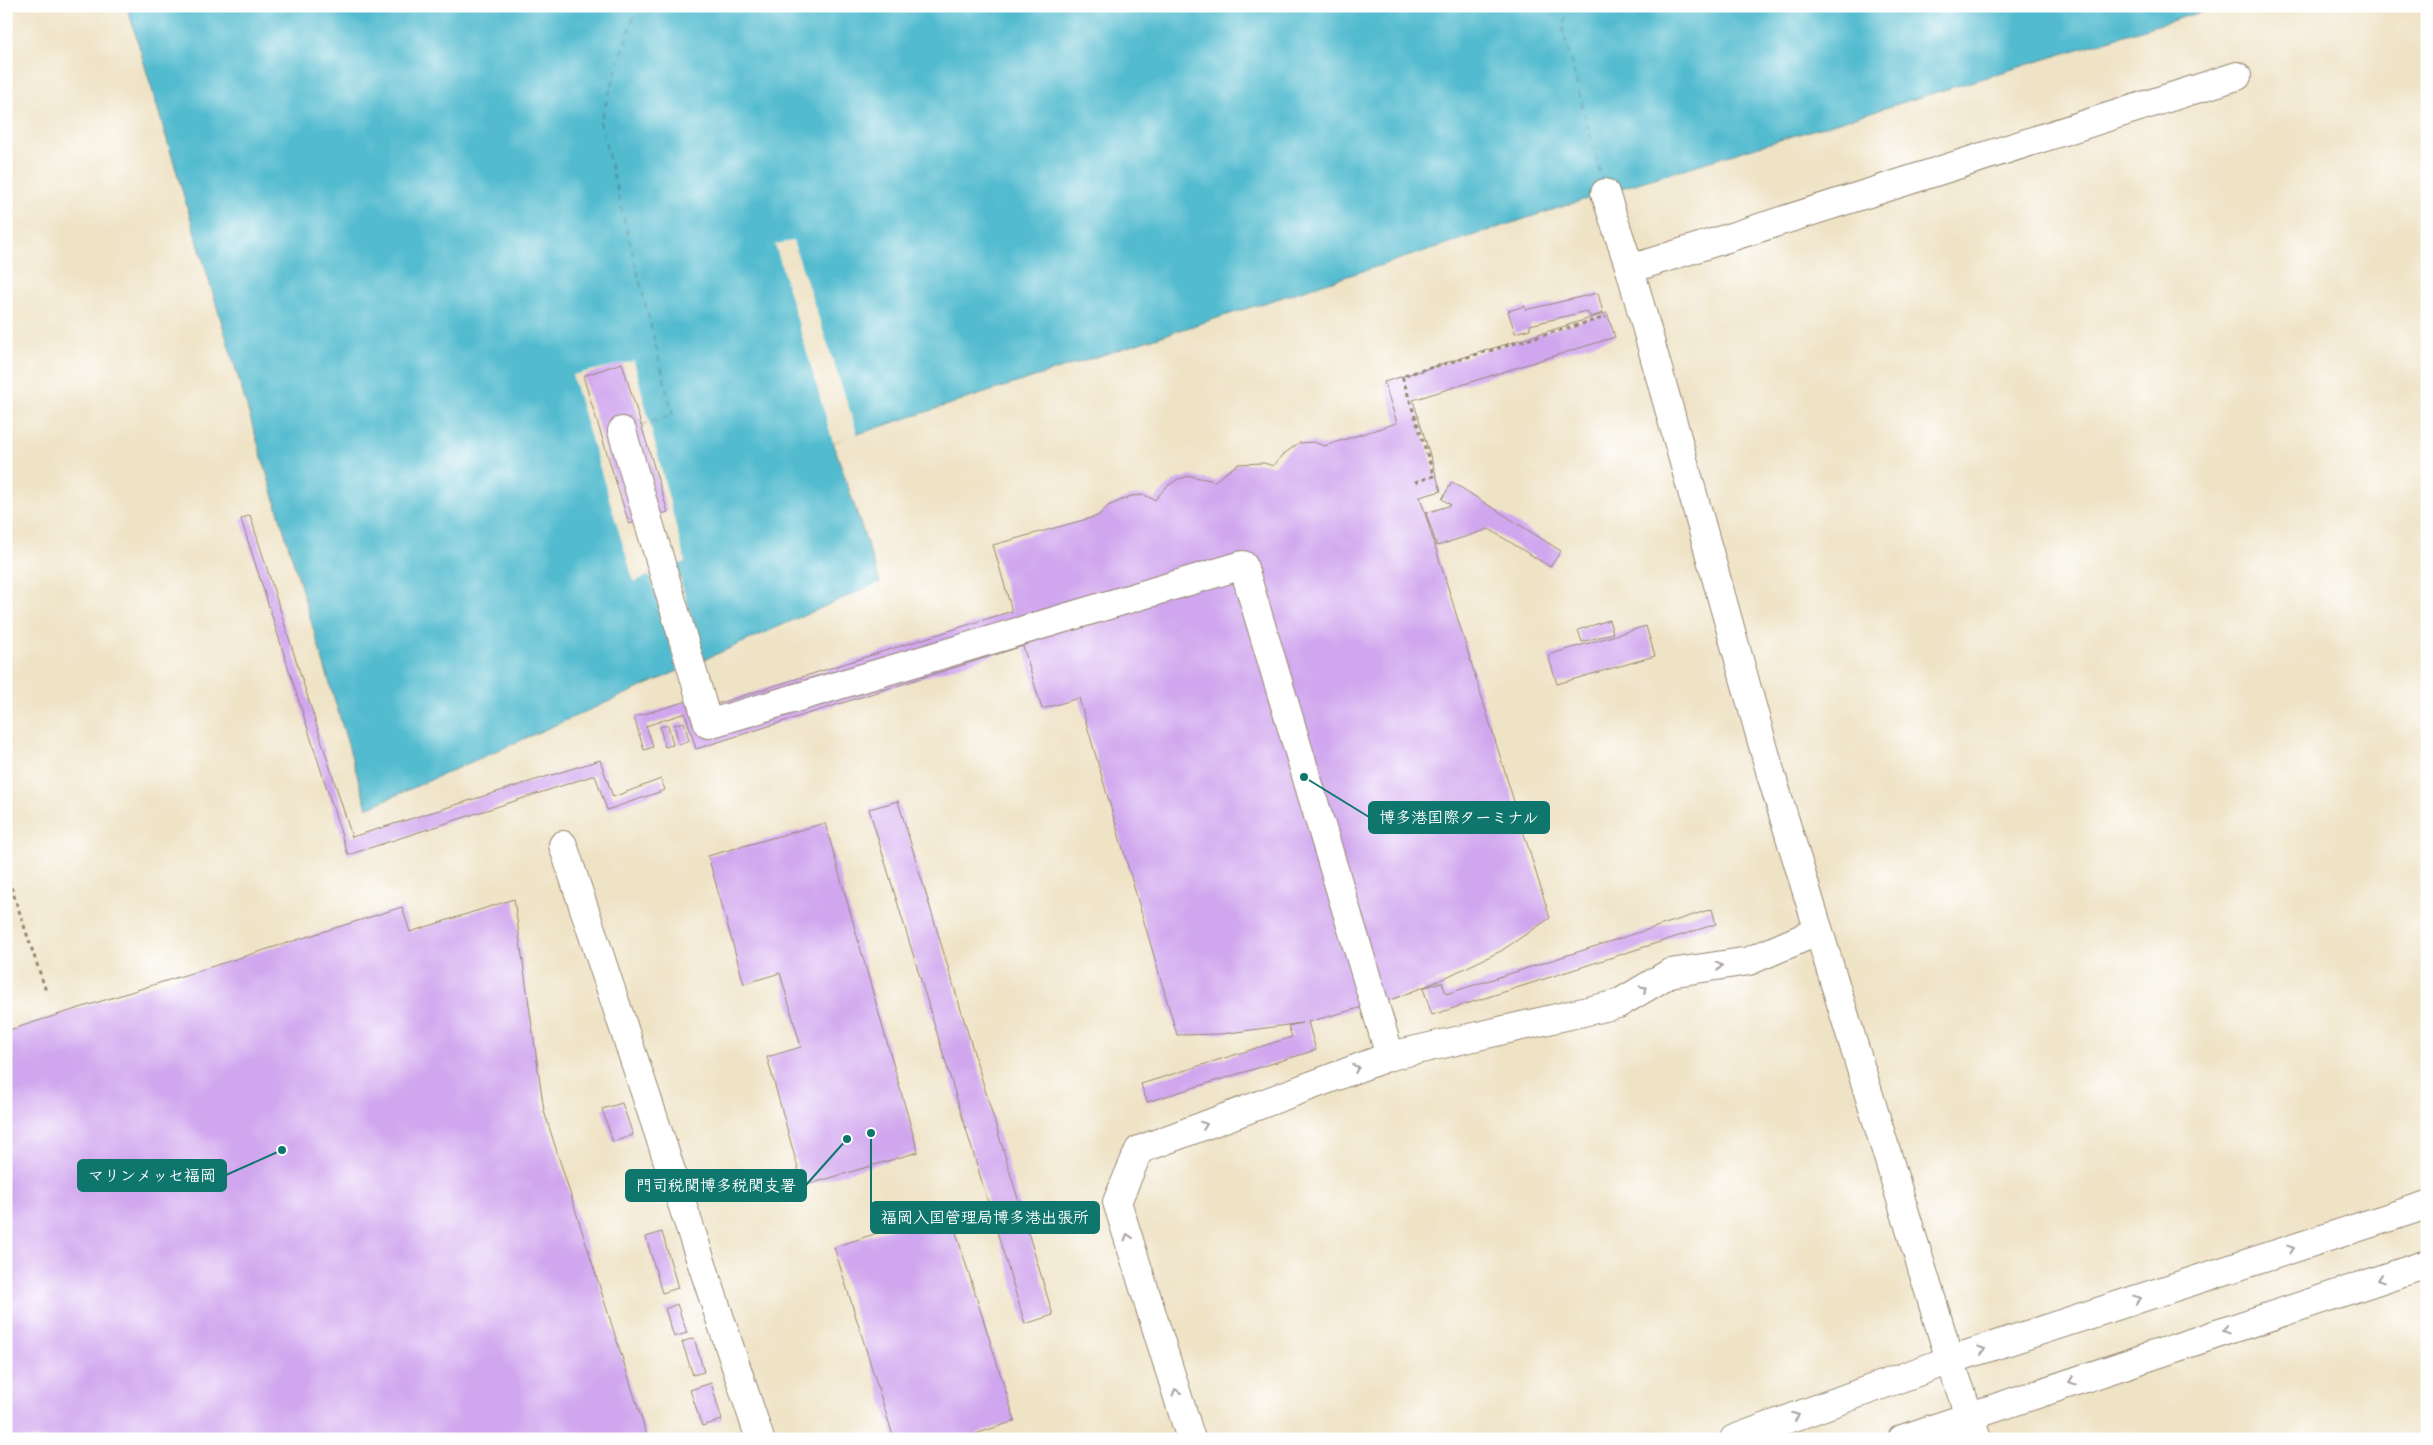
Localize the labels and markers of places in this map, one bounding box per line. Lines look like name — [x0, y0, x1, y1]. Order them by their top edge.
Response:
callout: 博多港国際ターミナル — [1369, 802, 1549, 833]
callout: マリンメッセ福岡 — [78, 1160, 226, 1191]
callout: 門司税関博多税関支署 — [626, 1170, 806, 1201]
callout: 福岡入国管理局博多港出張所 — [871, 1202, 1099, 1233]

